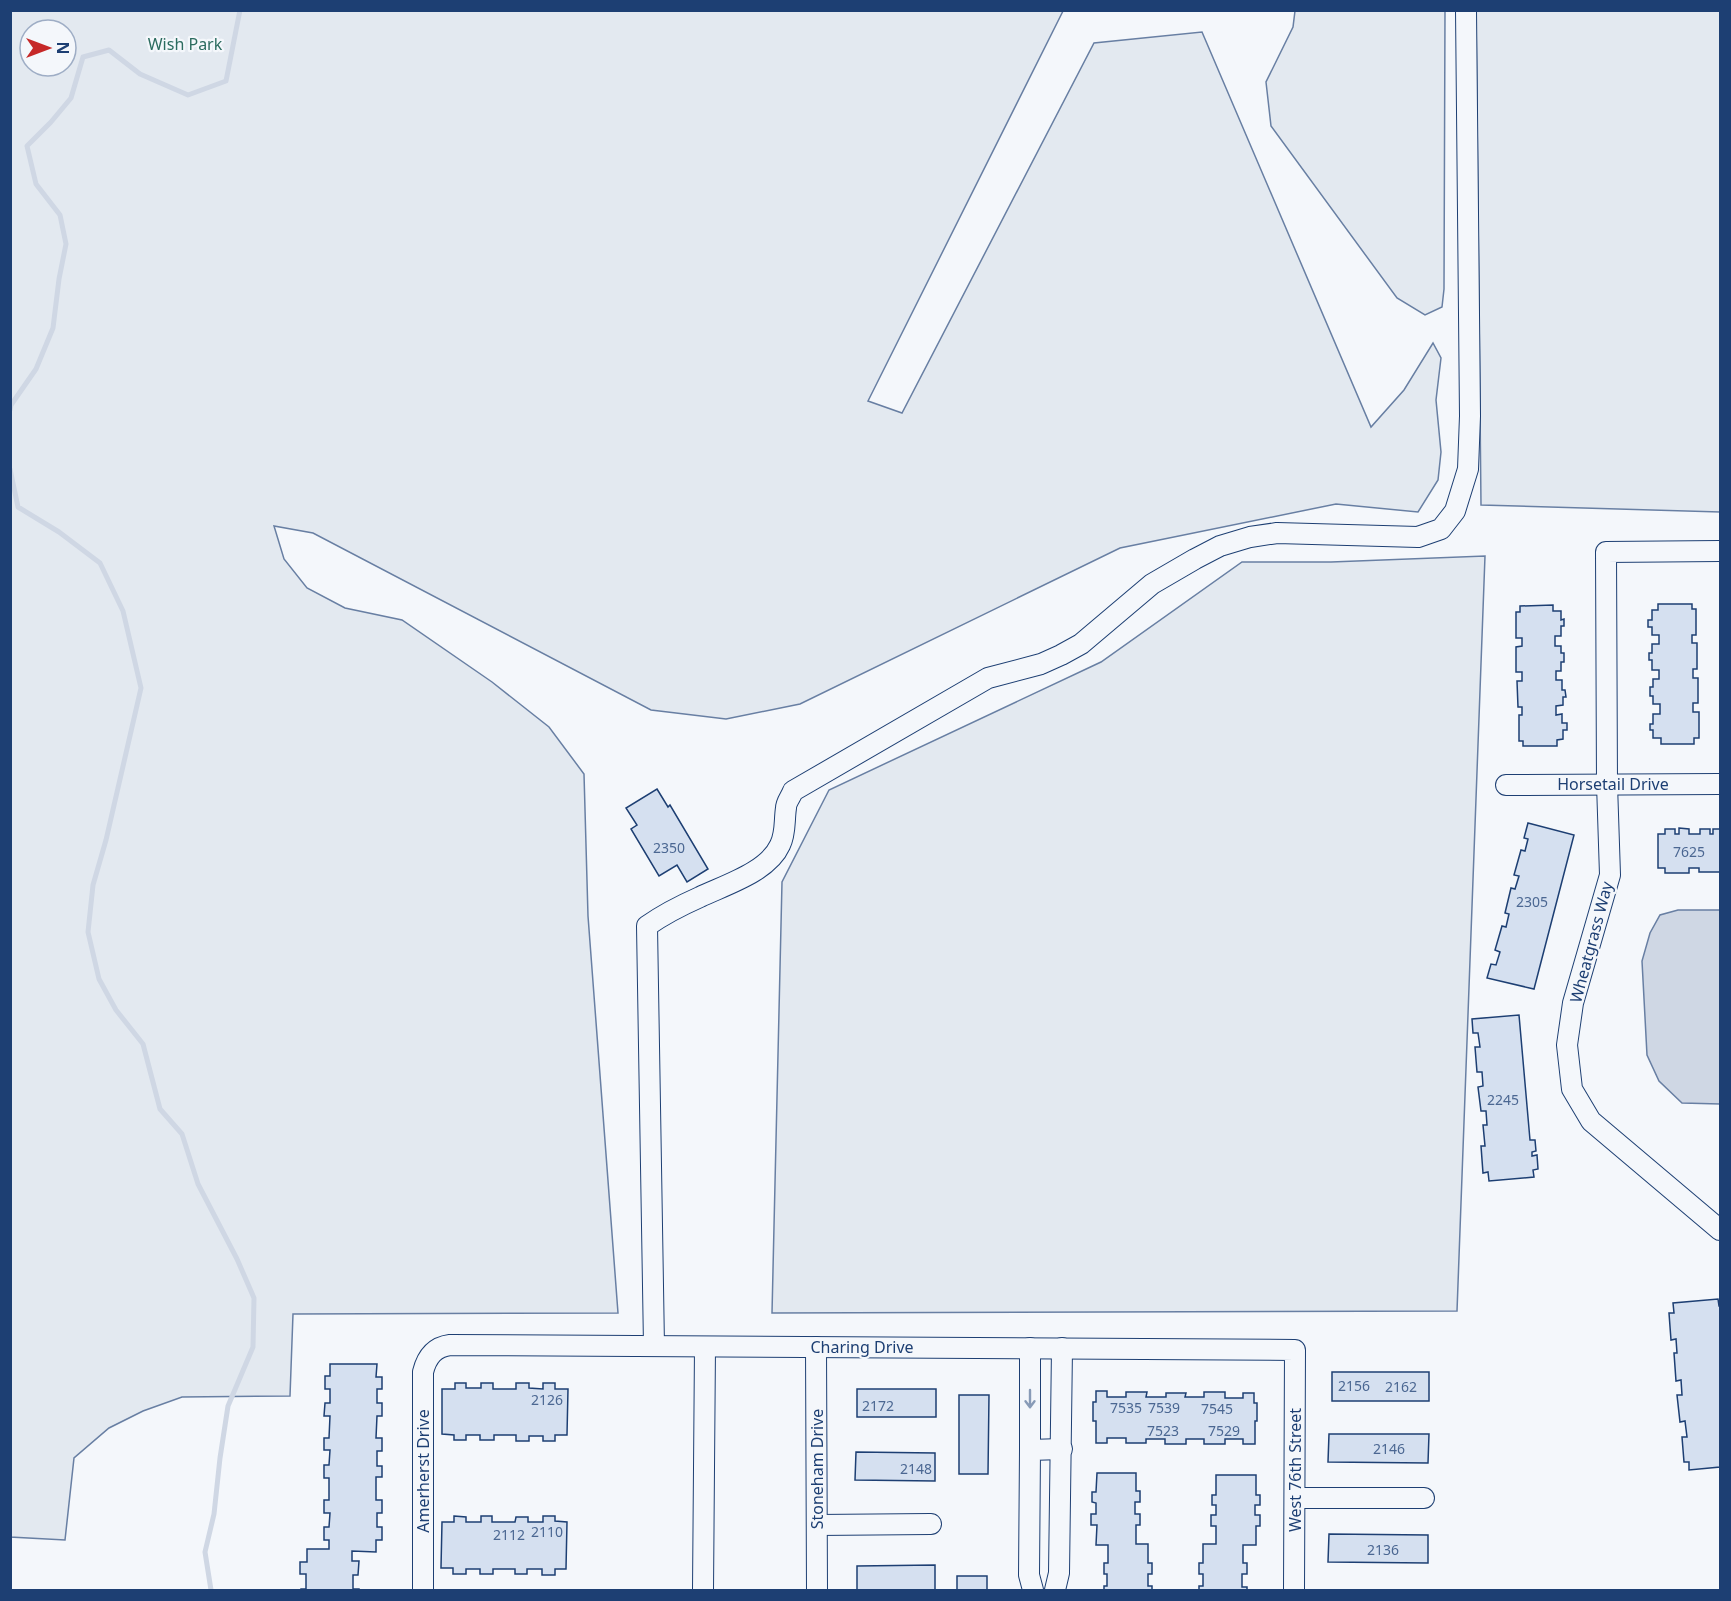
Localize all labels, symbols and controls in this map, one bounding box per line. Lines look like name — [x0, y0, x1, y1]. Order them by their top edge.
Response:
north arrow — [18, 18, 78, 78]
park label: Wish Park — [148, 33, 223, 55]
text: N — [52, 41, 74, 55]
street label: Horsetail Drive — [1557, 773, 1669, 795]
house number: 2350 — [653, 838, 685, 857]
house number: 7625 — [1673, 842, 1705, 861]
street label: Wheatgrass Way — [1564, 878, 1618, 1005]
house number: 2305 — [1516, 892, 1548, 911]
house number: 2245 — [1487, 1090, 1519, 1109]
street label: Charing Drive — [810, 1336, 914, 1358]
house number: 2156 — [1338, 1376, 1370, 1395]
house number: 2162 — [1385, 1377, 1417, 1396]
one-way arrow — [1024, 1388, 1036, 1408]
house number: 2126 — [531, 1390, 563, 1409]
house number: 2172 — [862, 1396, 894, 1415]
house number: 7535 — [1110, 1398, 1142, 1417]
house number: 7539 — [1148, 1398, 1180, 1417]
house number: 7545 — [1201, 1399, 1233, 1418]
street label: West 76th Street — [1284, 1408, 1306, 1532]
street label: Amerherst Drive — [412, 1409, 434, 1533]
street label: Stoneham Drive — [806, 1409, 828, 1529]
house number: 7523 — [1147, 1421, 1179, 1440]
house number: 7529 — [1208, 1421, 1240, 1440]
house number: 2146 — [1373, 1439, 1405, 1458]
house number: 2148 — [900, 1459, 932, 1478]
house number: 2110 — [531, 1522, 563, 1541]
house number: 2112 — [493, 1525, 525, 1544]
house number: 2136 — [1367, 1540, 1399, 1559]

